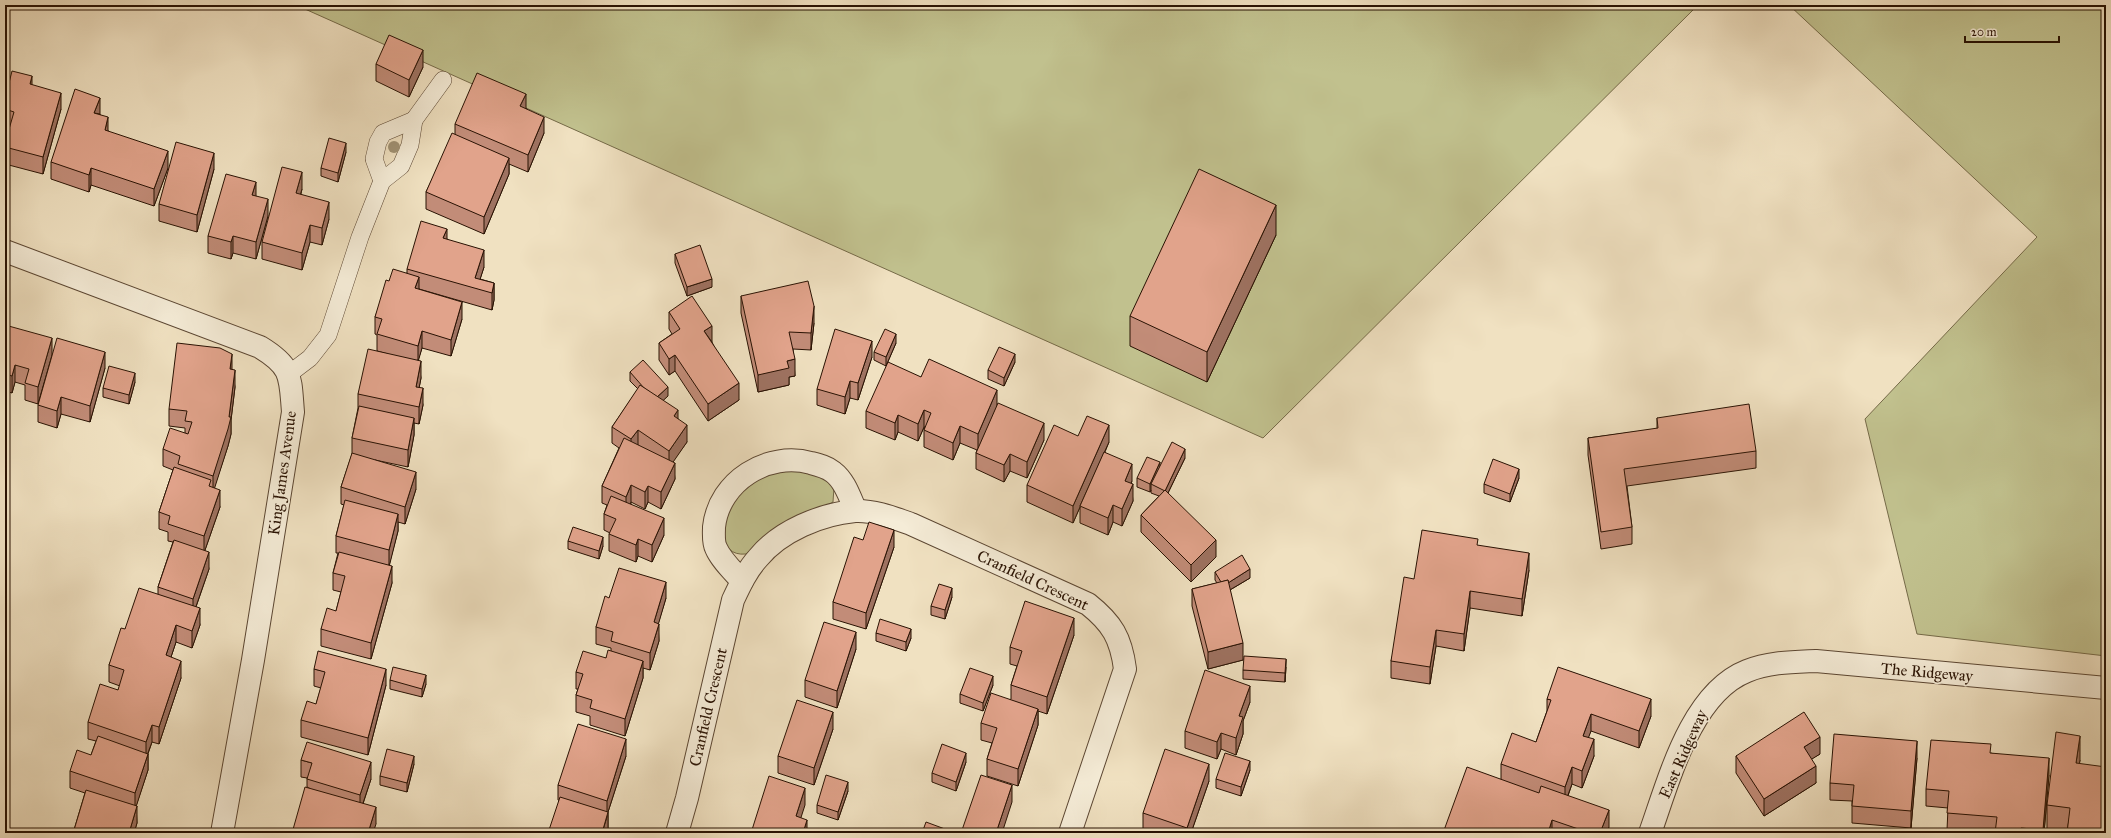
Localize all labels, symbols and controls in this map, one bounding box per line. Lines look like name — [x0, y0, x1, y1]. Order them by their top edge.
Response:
scale bar — [1965, 18, 2059, 44]
text: 20 m — [1971, 25, 1997, 39]
street label: King James Avenue — [264, 409, 301, 537]
street label: Cranfield Crescent — [974, 546, 1092, 614]
street label: Cranfield Crescent — [685, 646, 731, 768]
street label: The Ridgeway — [1880, 659, 1974, 687]
street label: East Ridgeway — [1655, 706, 1712, 802]

